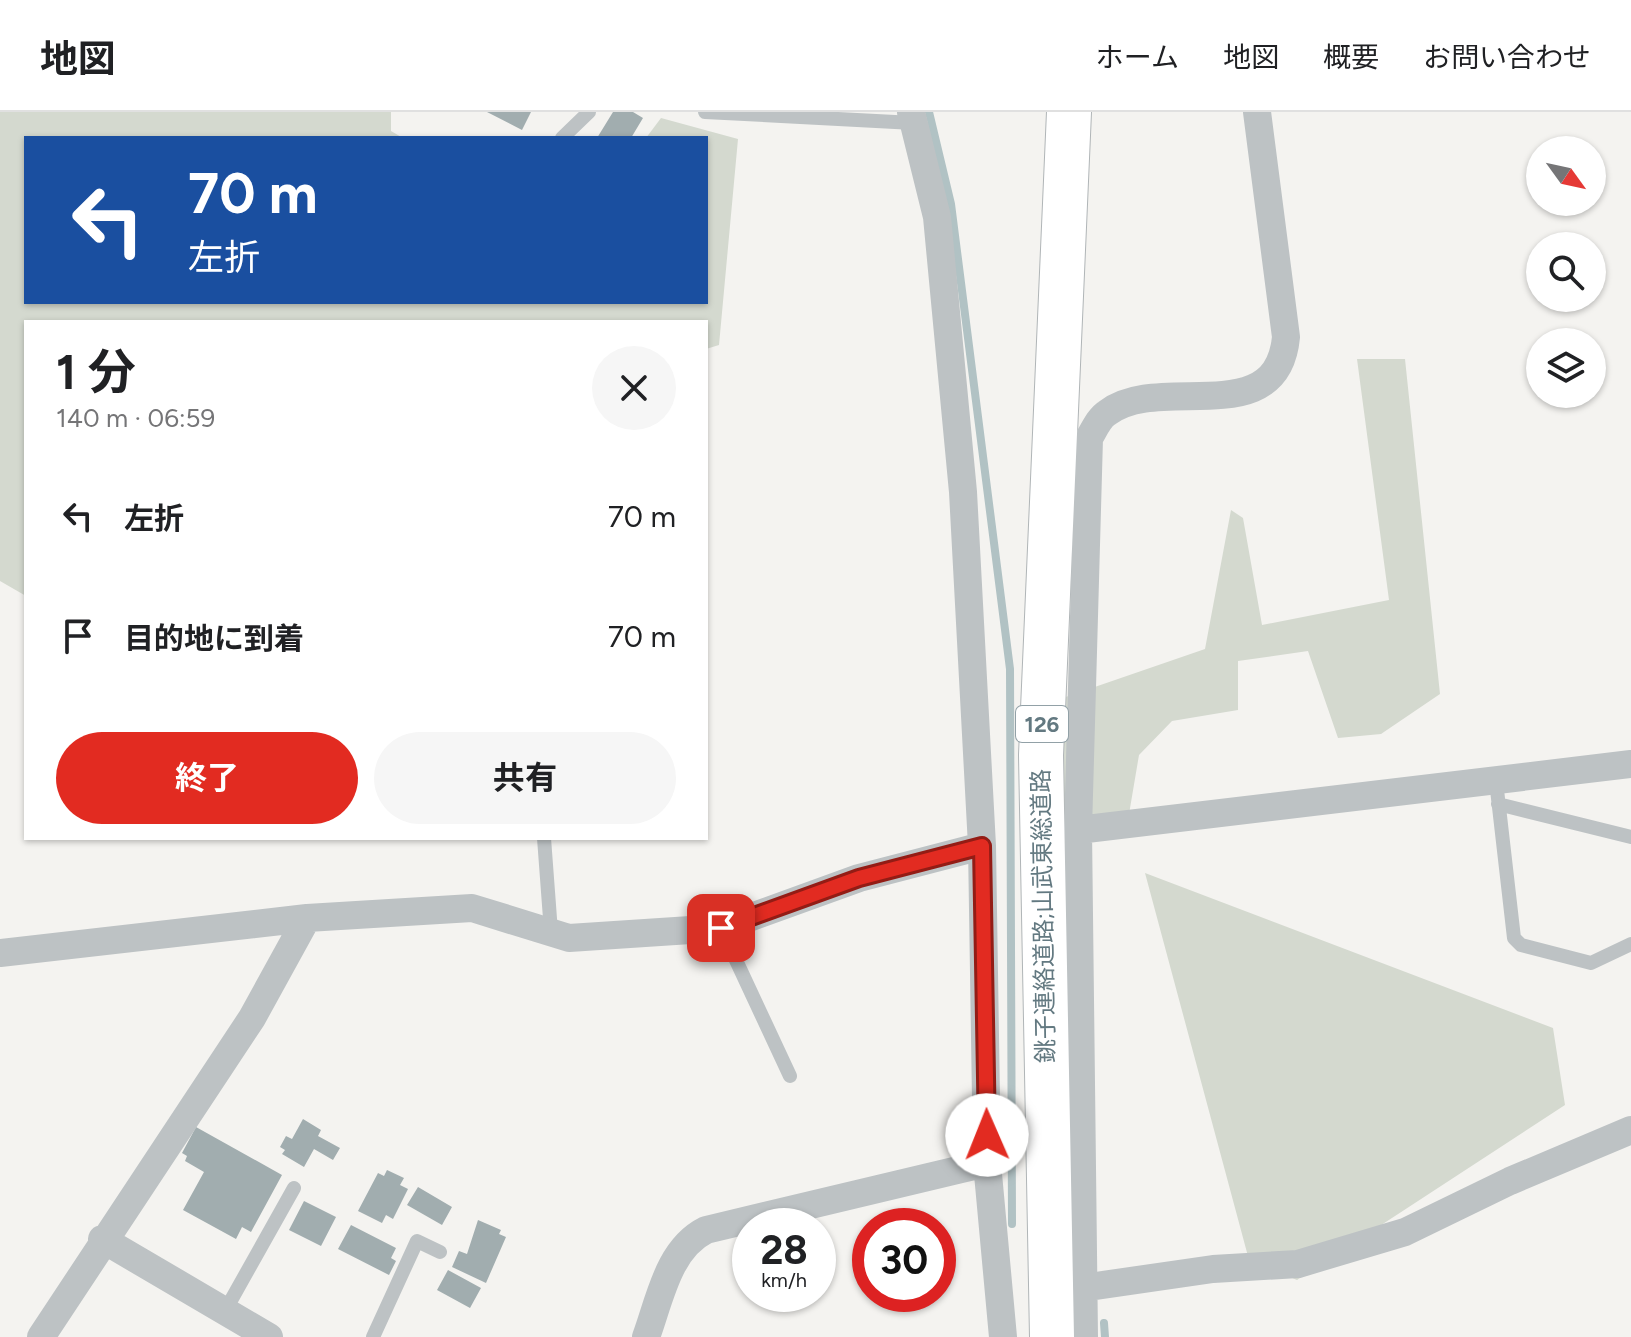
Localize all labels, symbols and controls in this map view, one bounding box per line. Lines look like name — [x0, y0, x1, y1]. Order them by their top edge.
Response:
text: 地図 — [40, 36, 116, 82]
text: ホーム — [1096, 40, 1179, 74]
text: 地図 — [1223, 40, 1279, 74]
text: 概要 — [1323, 40, 1379, 74]
text: お問い合わせ — [1423, 40, 1591, 74]
north arrow — [1526, 136, 1606, 216]
map controls — [1526, 136, 1606, 408]
text: 70 m — [188, 160, 318, 227]
icon: left — [56, 168, 160, 272]
button: search — [1526, 232, 1606, 312]
text: 左折 — [188, 236, 260, 279]
button: layers — [1526, 328, 1606, 408]
text: 1 分 — [56, 343, 136, 401]
button: close — [592, 346, 676, 430]
text: 140 m · 06:59 — [56, 402, 215, 434]
icon: left — [56, 494, 100, 538]
text: 70 m — [608, 498, 676, 535]
text: 左折 — [124, 500, 184, 537]
icon: arrive — [56, 614, 100, 658]
text: 70 m — [608, 618, 676, 655]
text: 目的地に到着 — [124, 620, 304, 657]
road number: 126 — [1016, 706, 1068, 742]
button: 終了 — [56, 732, 358, 824]
button: 共有 — [374, 732, 676, 824]
street label: 銚子連絡道路;山武東総道路 — [1026, 769, 1060, 1063]
pin — [687, 894, 755, 962]
icon: arrive — [699, 906, 743, 950]
position arrow — [945, 1093, 1029, 1177]
speed limit sign: 30 — [852, 1208, 956, 1312]
text: 28 — [760, 1226, 808, 1274]
text: km/h — [761, 1268, 807, 1292]

